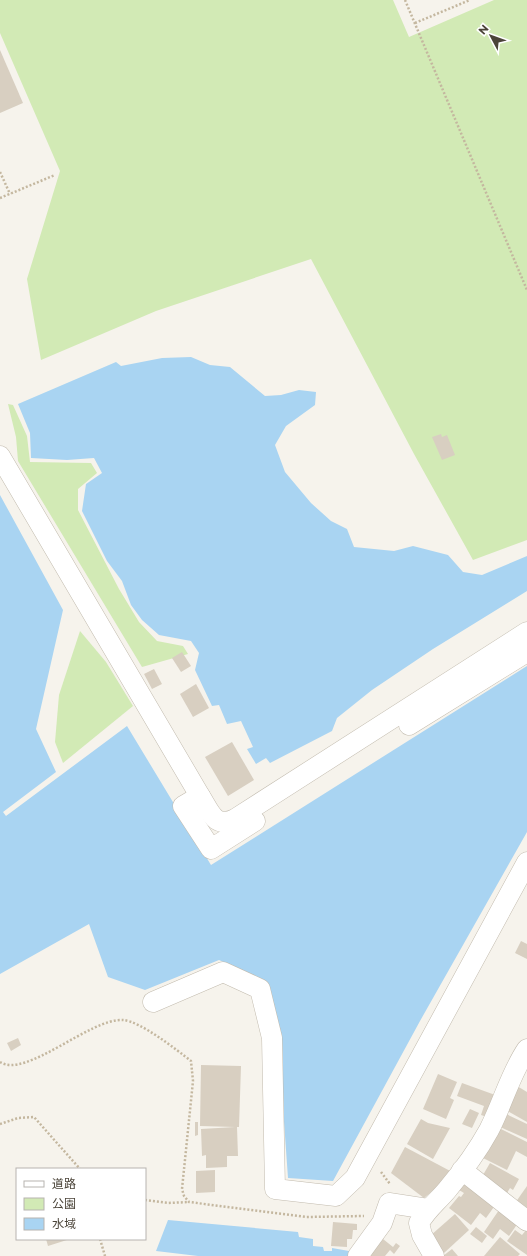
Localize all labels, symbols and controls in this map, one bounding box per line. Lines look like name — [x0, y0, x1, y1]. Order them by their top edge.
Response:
north arrow — [471, 16, 511, 56]
text: N — [475, 21, 492, 37]
legend — [16, 1168, 146, 1240]
text: 道路 — [52, 1176, 76, 1191]
text: 公園 — [52, 1196, 76, 1211]
text: 水域 — [52, 1216, 76, 1231]

